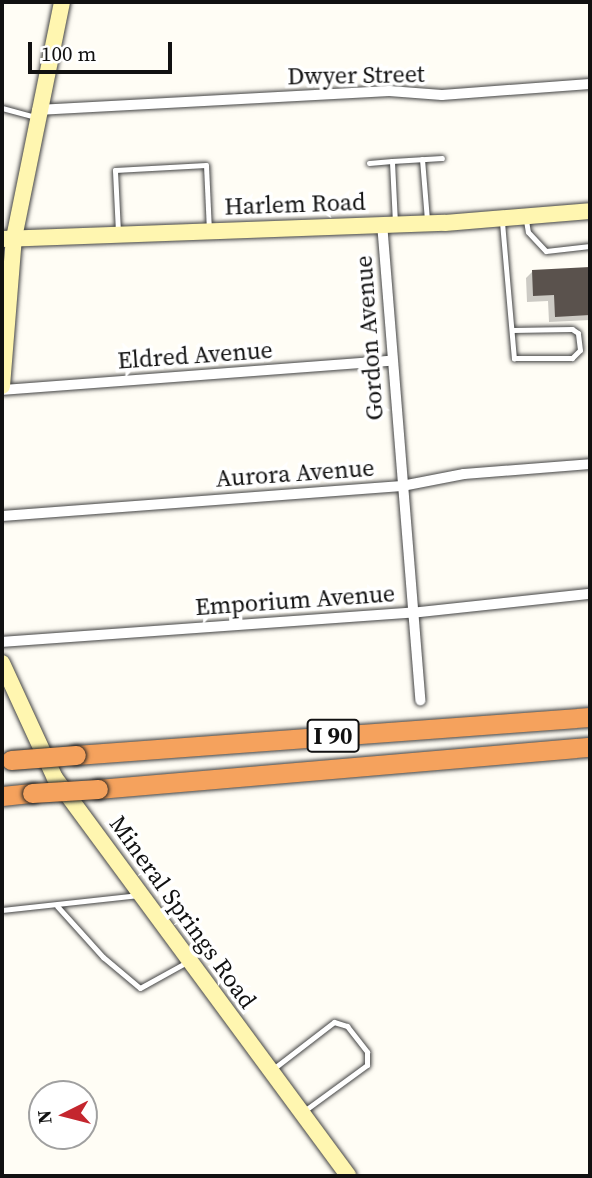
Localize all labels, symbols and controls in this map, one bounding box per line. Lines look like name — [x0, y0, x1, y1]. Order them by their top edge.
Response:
scale bar — [32, 28, 175, 72]
text: 100 m — [41, 39, 96, 68]
street label: Dwyer Street — [287, 59, 425, 91]
street label: Harlem Road — [224, 187, 366, 221]
street label: Gordon Avenue — [349, 255, 389, 421]
street label: Eldred Avenue — [116, 335, 274, 375]
street label: Aurora Avenue — [215, 453, 375, 493]
street label: Emporium Avenue — [194, 579, 396, 621]
road number: I 90 — [305, 716, 361, 756]
street label: Mineral Springs Road — [103, 810, 263, 1014]
north arrow — [28, 1080, 98, 1150]
text: N — [30, 1109, 58, 1125]

